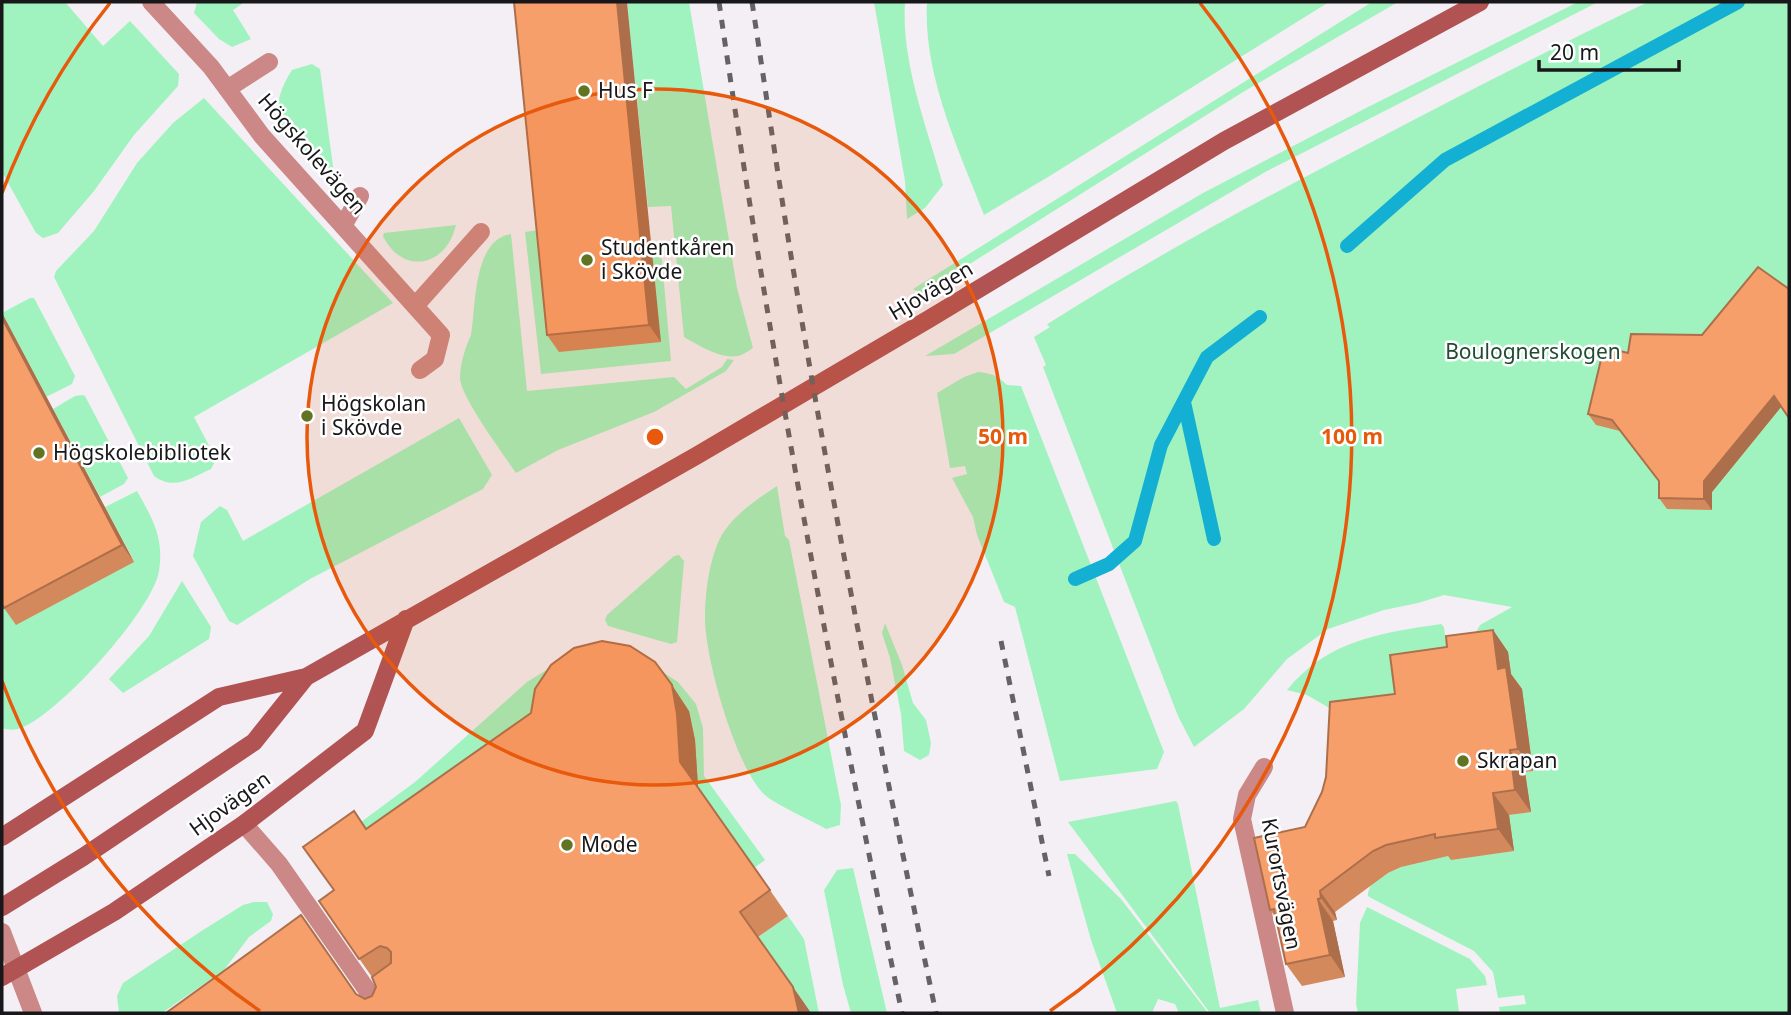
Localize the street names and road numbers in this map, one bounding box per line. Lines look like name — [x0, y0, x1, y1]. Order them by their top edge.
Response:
street label: Högskolevägen — [252, 87, 373, 220]
street label: Hjovägen — [883, 254, 978, 326]
street label: Hjovägen — [183, 764, 275, 842]
street label: Kurortsvägen — [1256, 816, 1308, 952]

